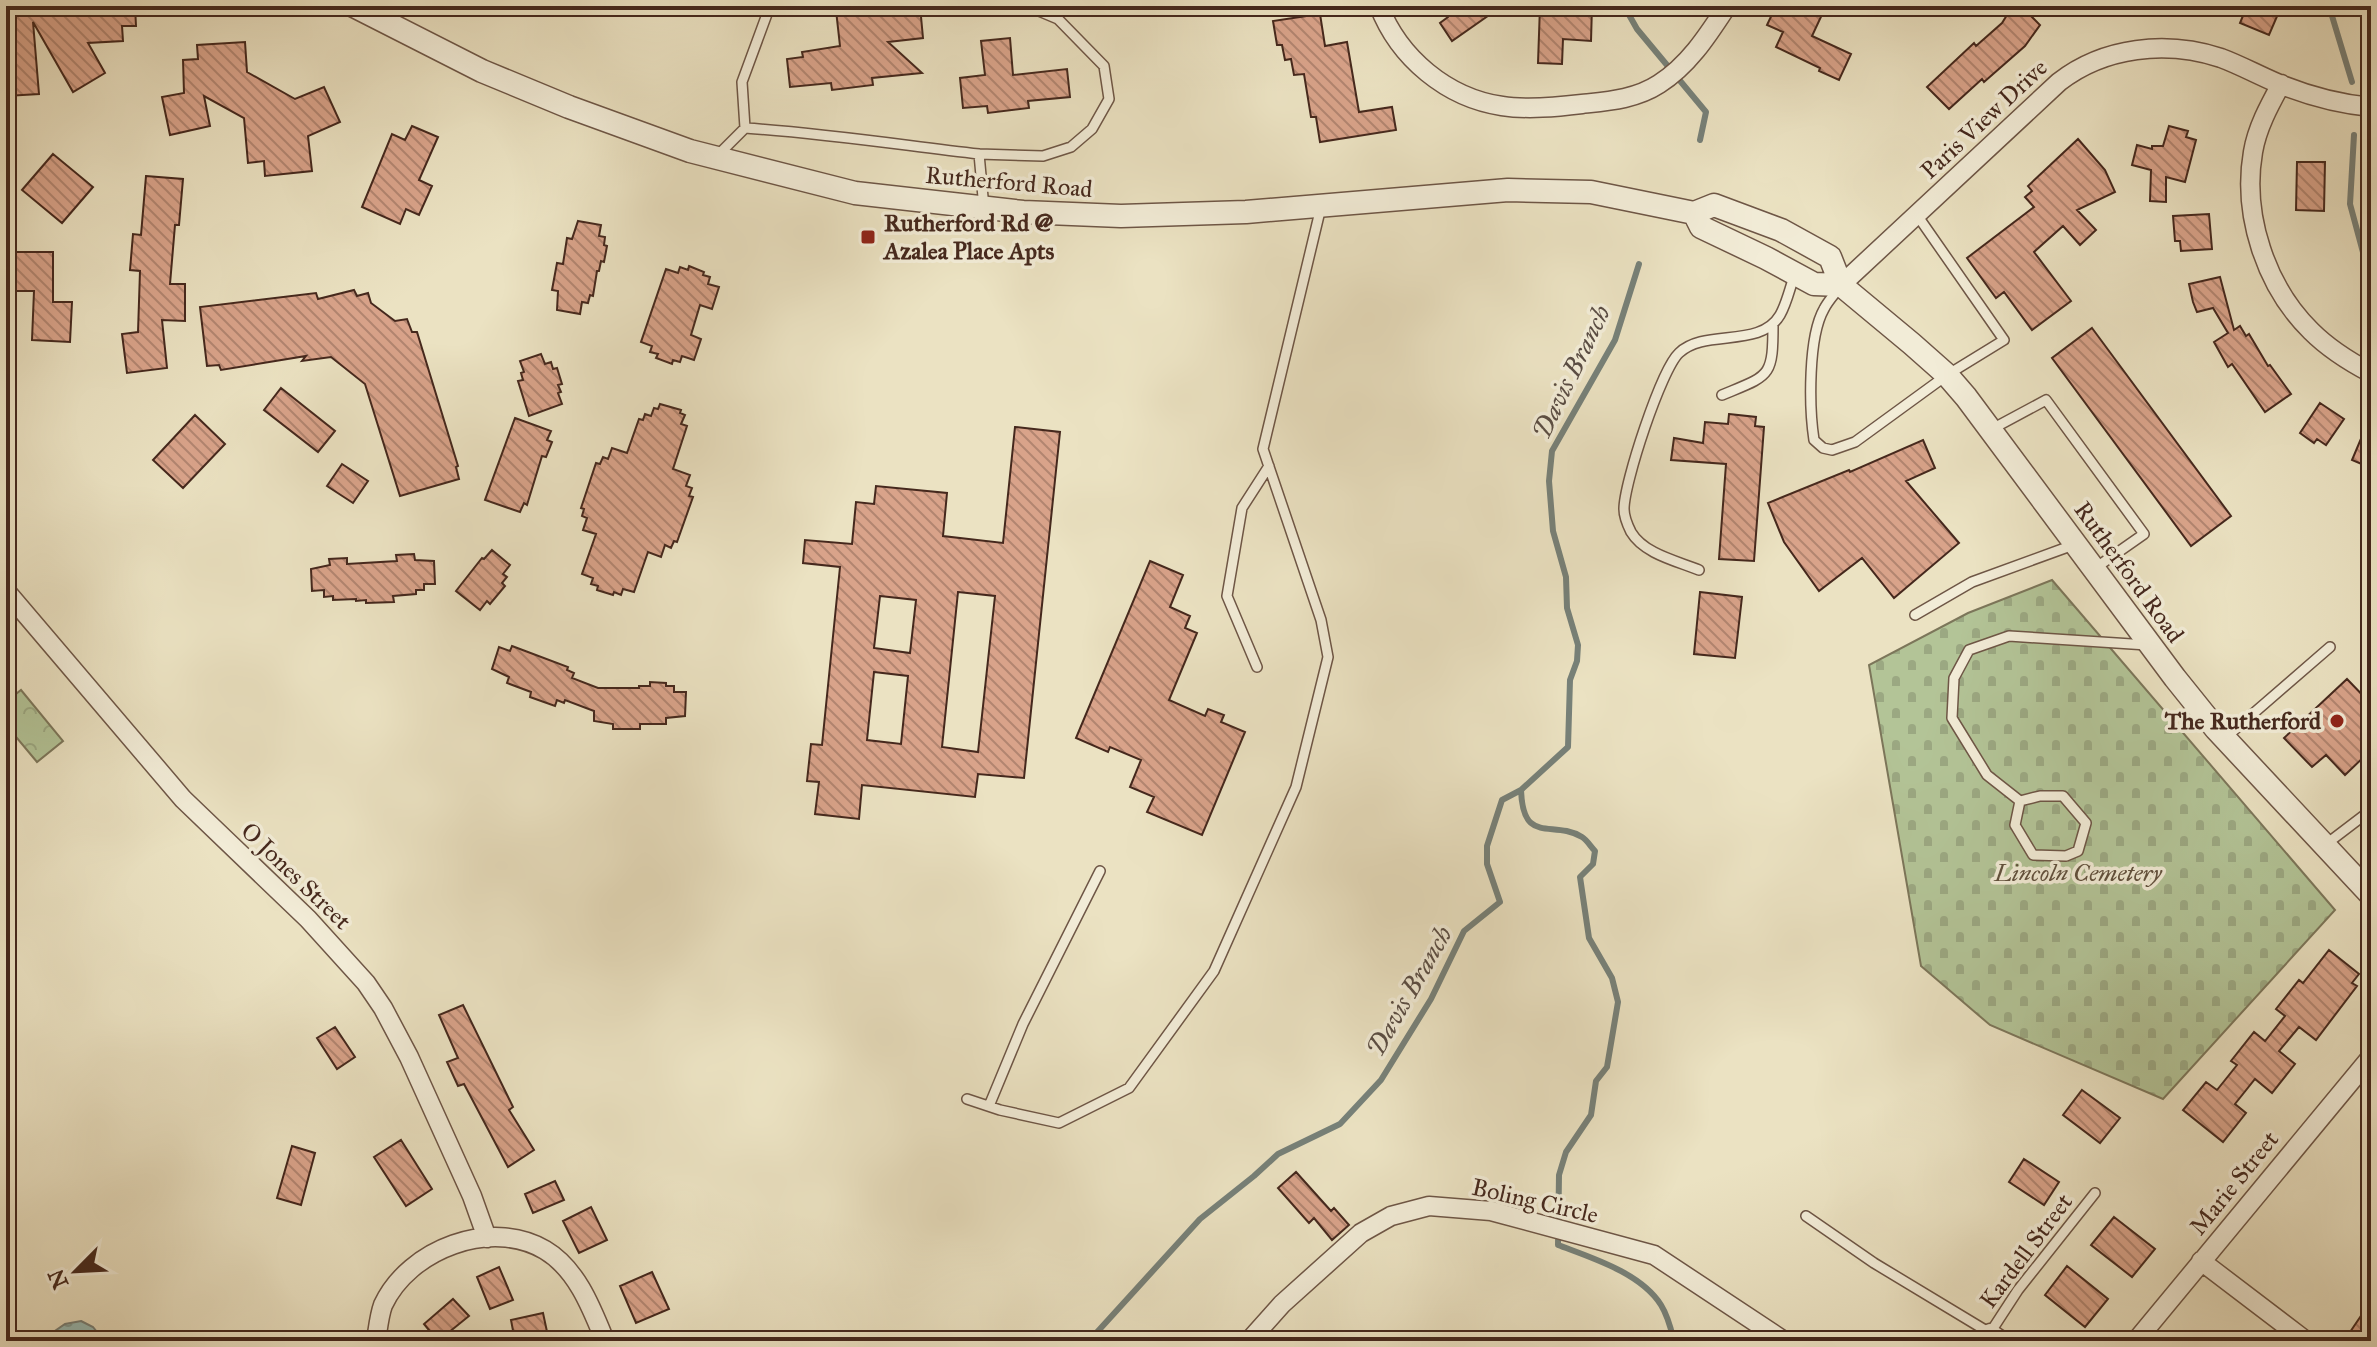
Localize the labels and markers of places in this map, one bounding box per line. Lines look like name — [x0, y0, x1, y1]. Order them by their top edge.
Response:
place label: Rutherford Rd @ Azalea Place Apts — [882, 208, 1054, 266]
marker: Rutherford Rd @ Azalea Place Apts — [859, 228, 877, 246]
place label: The Rutherford — [2164, 706, 2322, 736]
marker: The Rutherford — [2328, 712, 2346, 730]

